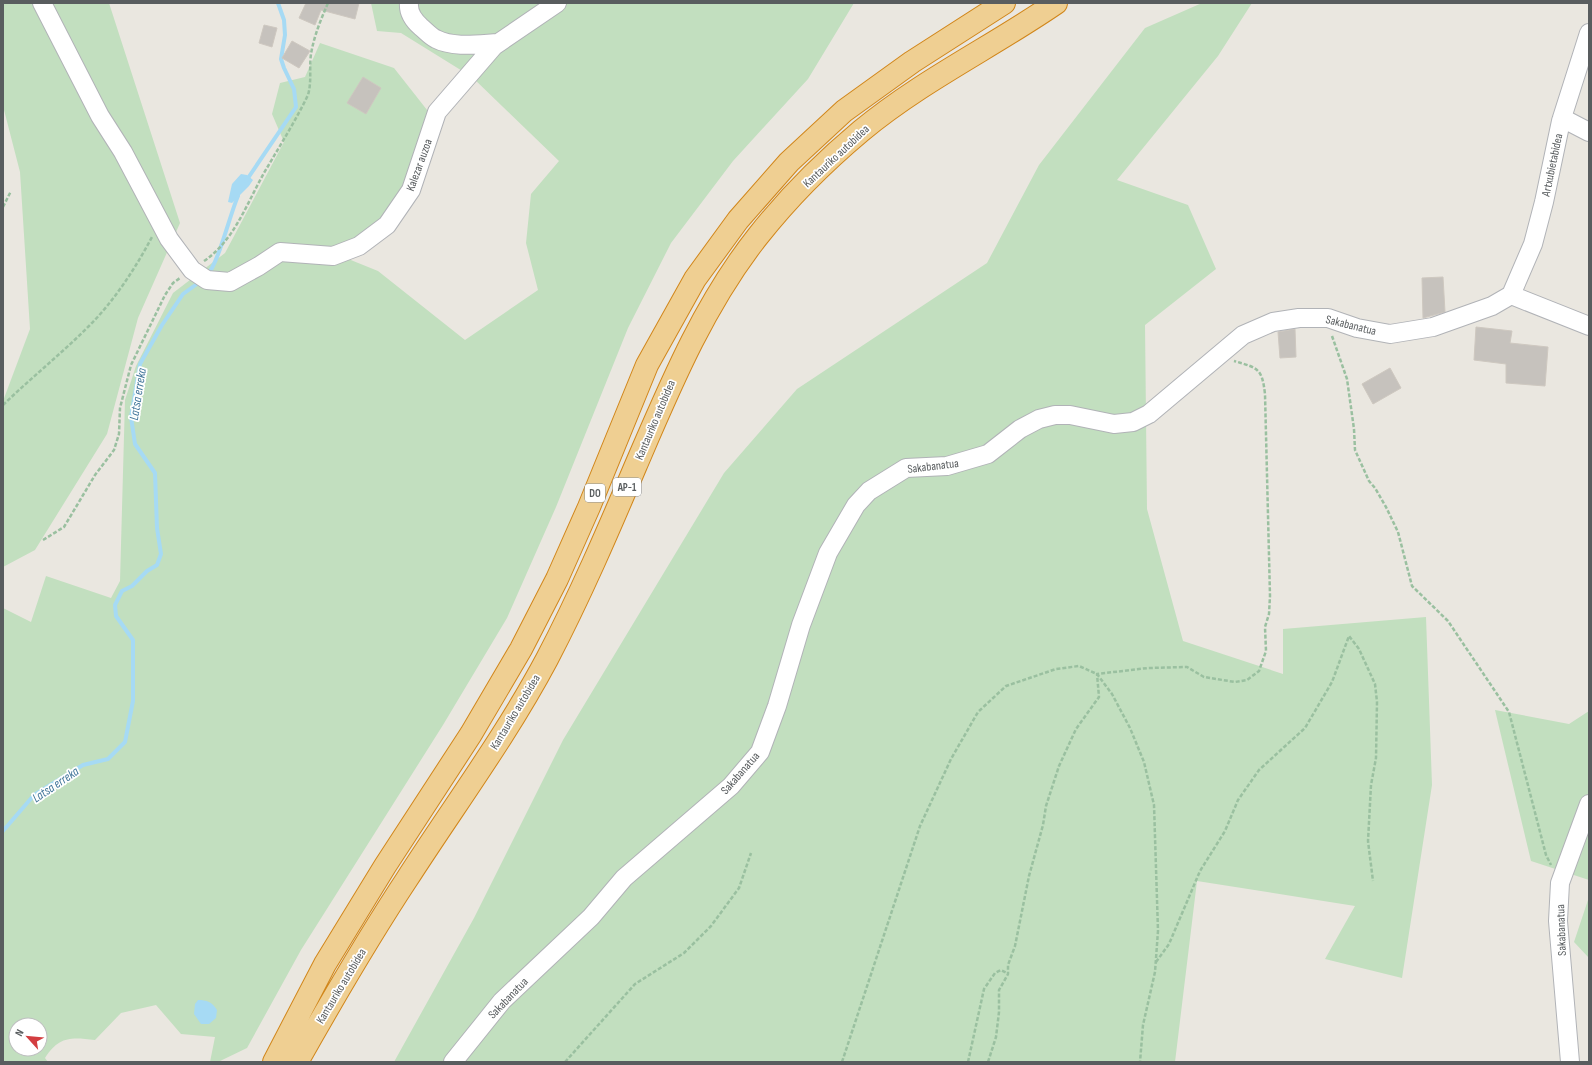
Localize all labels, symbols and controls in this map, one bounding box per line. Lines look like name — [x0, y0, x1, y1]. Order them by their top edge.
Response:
street label: Kantauriko autobidea — [800, 122, 873, 191]
street label: Artxubietabidea — [1538, 132, 1567, 199]
street label: Kalezar auzoa — [403, 137, 436, 193]
street label: Sakabanatua — [1324, 312, 1378, 339]
water label: Latsa erreka — [126, 366, 150, 421]
street label: Kantauriko autobidea — [632, 378, 679, 462]
street label: Sakabanatua — [907, 456, 960, 477]
road number: AP-1 — [613, 478, 641, 496]
road number: DO — [585, 484, 605, 502]
street label: Kantauriko autobidea — [487, 672, 544, 753]
street label: Sakabanatua — [718, 749, 763, 798]
water label: Latsa erreka — [29, 763, 82, 806]
street label: Sakabanatua — [1553, 904, 1570, 956]
street label: Kantauriko autobidea — [313, 946, 370, 1027]
street label: Sakabanatua — [485, 974, 532, 1022]
north arrow — [8, 1017, 48, 1057]
text: N — [12, 1027, 27, 1038]

